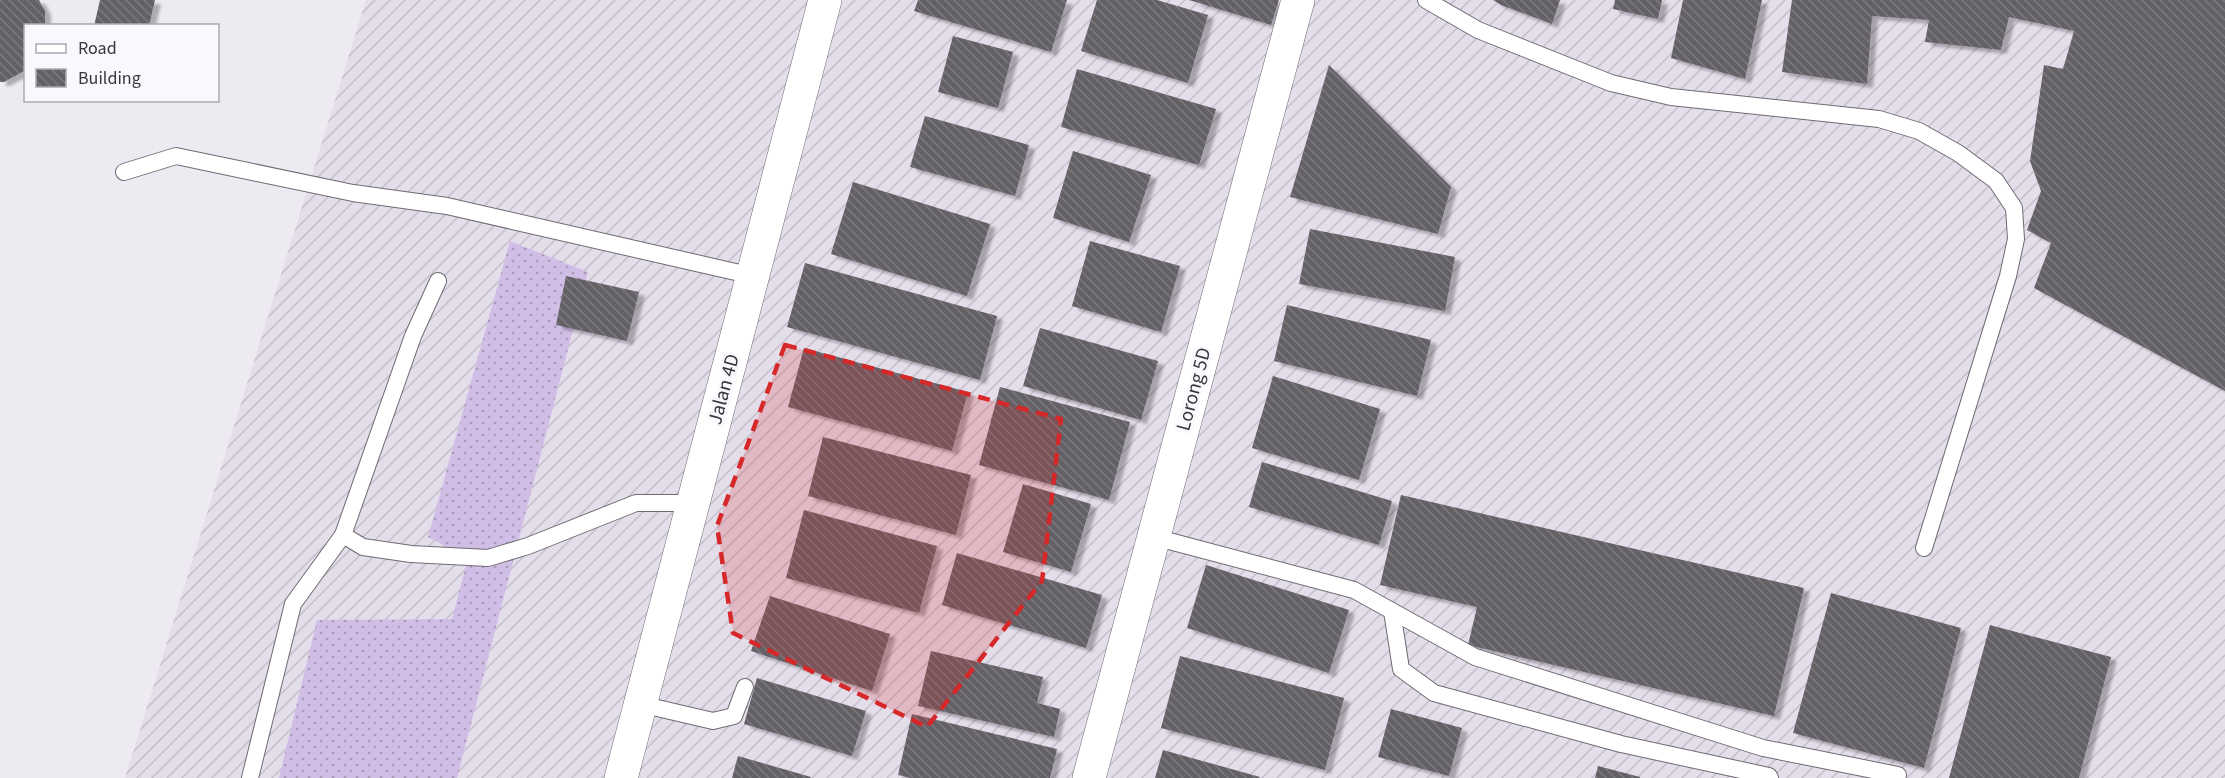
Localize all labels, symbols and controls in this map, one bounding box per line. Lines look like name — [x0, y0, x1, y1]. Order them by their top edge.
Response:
legend — [24, 24, 219, 102]
text: Road — [78, 36, 117, 61]
text: Building — [78, 66, 141, 91]
street label: Lorong 5D — [1169, 345, 1219, 434]
street label: Jalan 4D — [701, 351, 747, 428]

